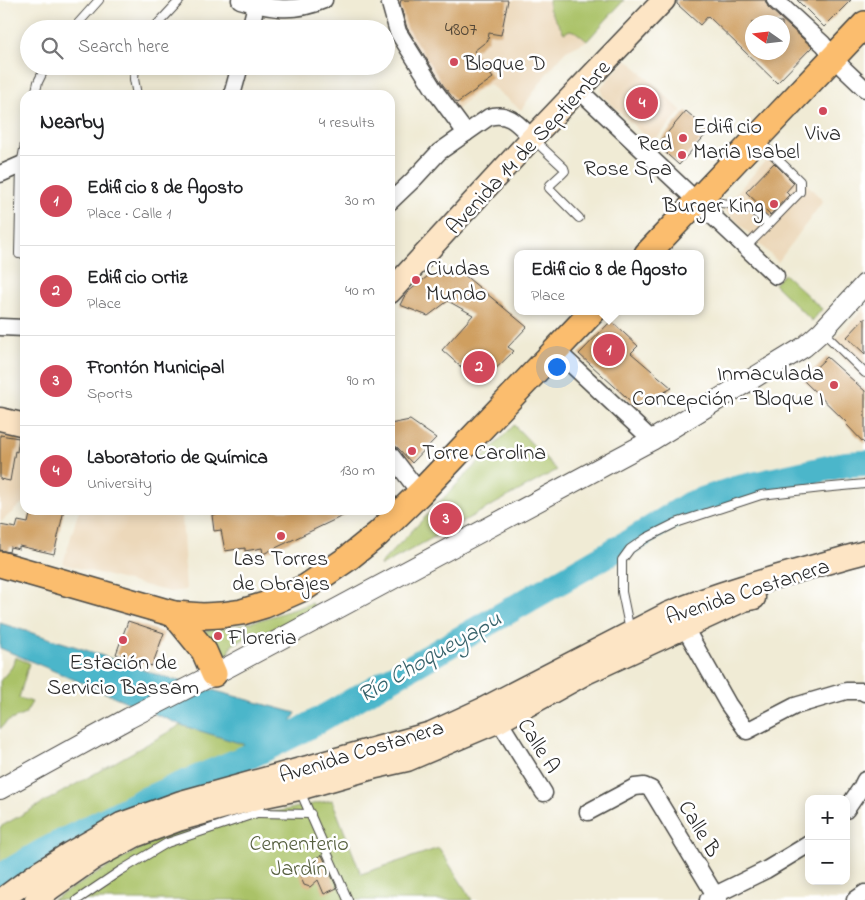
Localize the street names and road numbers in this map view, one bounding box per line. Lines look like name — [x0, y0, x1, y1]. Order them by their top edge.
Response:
street label: Avenida 14 de Septiembre — [439, 53, 619, 243]
street label: Avenida Costanera — [662, 551, 834, 634]
street label: Avenida Costanera — [276, 713, 448, 793]
street label: Calle A — [508, 713, 567, 781]
street label: Calle B — [669, 795, 728, 864]

